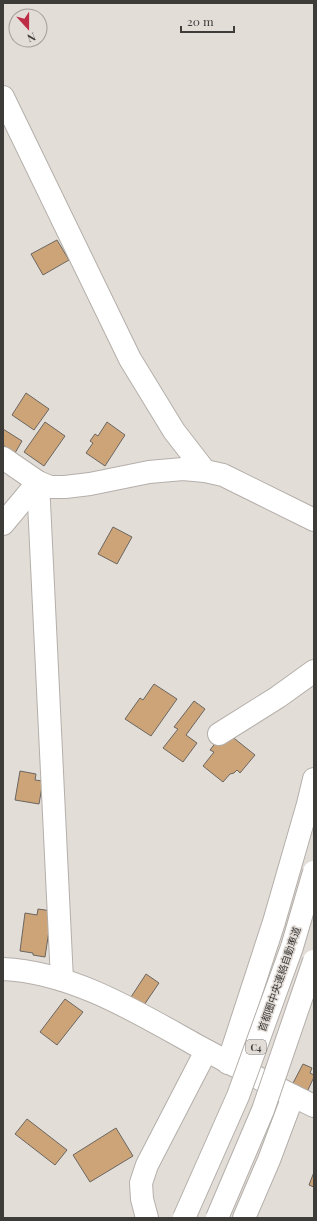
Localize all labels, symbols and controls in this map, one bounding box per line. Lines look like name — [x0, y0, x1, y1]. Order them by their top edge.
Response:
north arrow — [8, 8, 48, 48]
scale bar — [181, 8, 234, 34]
text: 20 m — [187, 13, 214, 29]
text: N — [25, 29, 38, 46]
street label: 首都圏中央連絡自動車道 — [254, 925, 304, 1033]
road number: C4 — [246, 1040, 266, 1054]

